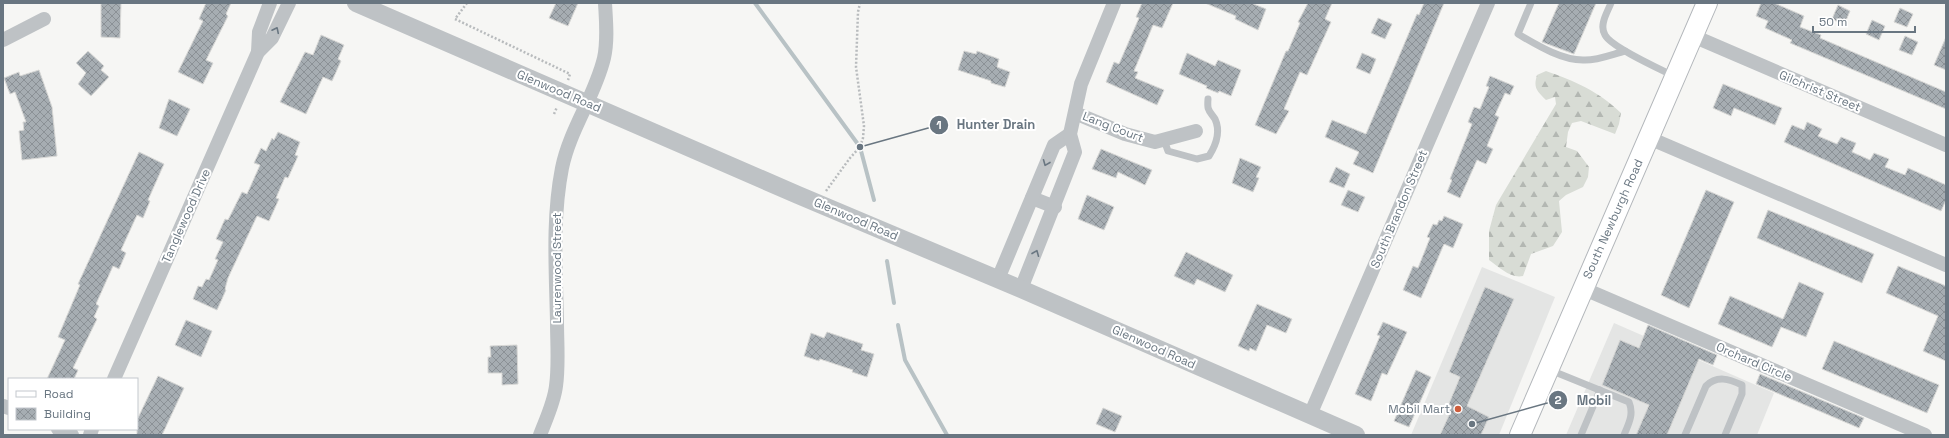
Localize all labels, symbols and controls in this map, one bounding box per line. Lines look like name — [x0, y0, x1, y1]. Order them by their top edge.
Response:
scale bar — [1813, 8, 1915, 34]
text: 50 m — [1819, 14, 1847, 30]
one-way arrow — [271, 26, 279, 34]
street label: Glenwood Road — [515, 66, 603, 116]
street label: Gilchrist Street — [1777, 67, 1863, 115]
street label: Lang Court — [1080, 108, 1146, 146]
callout: Hunter Drain — [929, 112, 1043, 137]
text: Hunter Drain — [957, 116, 1035, 133]
text: 1 — [936, 117, 942, 133]
street label: South Brandon Street — [1367, 147, 1431, 271]
street label: South Newburgh Road — [1579, 157, 1647, 281]
one-way arrow — [1043, 160, 1051, 167]
street label: Tanglewood Drive — [158, 166, 214, 266]
street label: Glenwood Road — [812, 194, 900, 244]
street label: Laurenwood Street — [549, 212, 565, 324]
one-way arrow — [1031, 249, 1039, 257]
street label: Glenwood Road — [1110, 321, 1198, 373]
street label: Orchard Circle — [1714, 339, 1794, 385]
legend — [8, 378, 138, 430]
text: Road — [44, 386, 73, 402]
callout: Mobil — [1548, 388, 1619, 413]
text: 2 — [1554, 392, 1562, 408]
text: Mobil — [1577, 392, 1611, 409]
place label: Mobil Mart — [1388, 401, 1450, 417]
marker: Mobil Mart — [1453, 404, 1463, 414]
text: Building — [44, 406, 91, 422]

